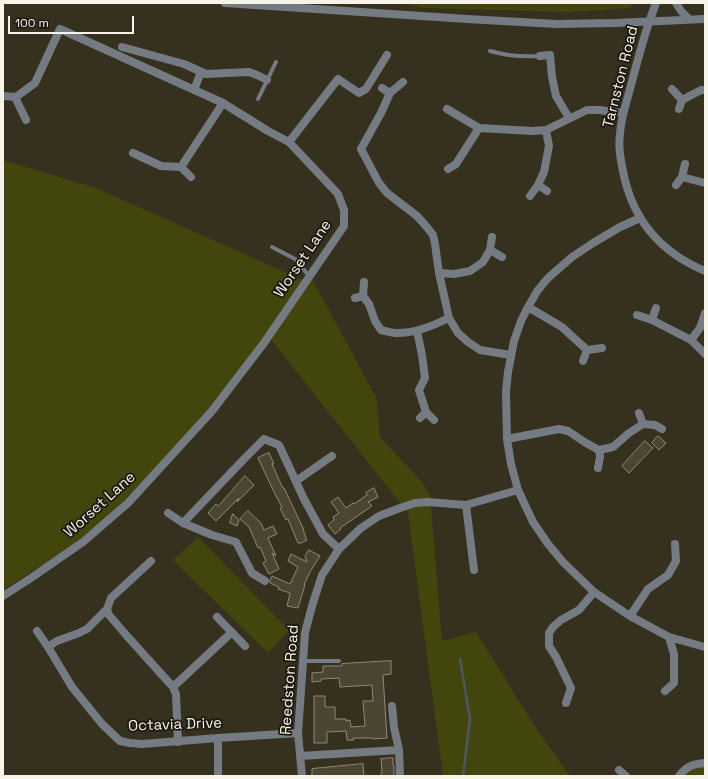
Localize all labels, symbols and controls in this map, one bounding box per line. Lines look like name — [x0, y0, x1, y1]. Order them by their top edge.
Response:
scale bar — [10, 8, 136, 34]
text: 100 m — [15, 15, 49, 31]
street label: Tarnston Road — [600, 24, 642, 130]
street label: Worset Lane — [270, 217, 336, 301]
street label: Worset Lane — [61, 468, 139, 542]
street label: Reedston Road — [277, 624, 303, 736]
street label: Octavia Drive — [128, 714, 222, 736]

